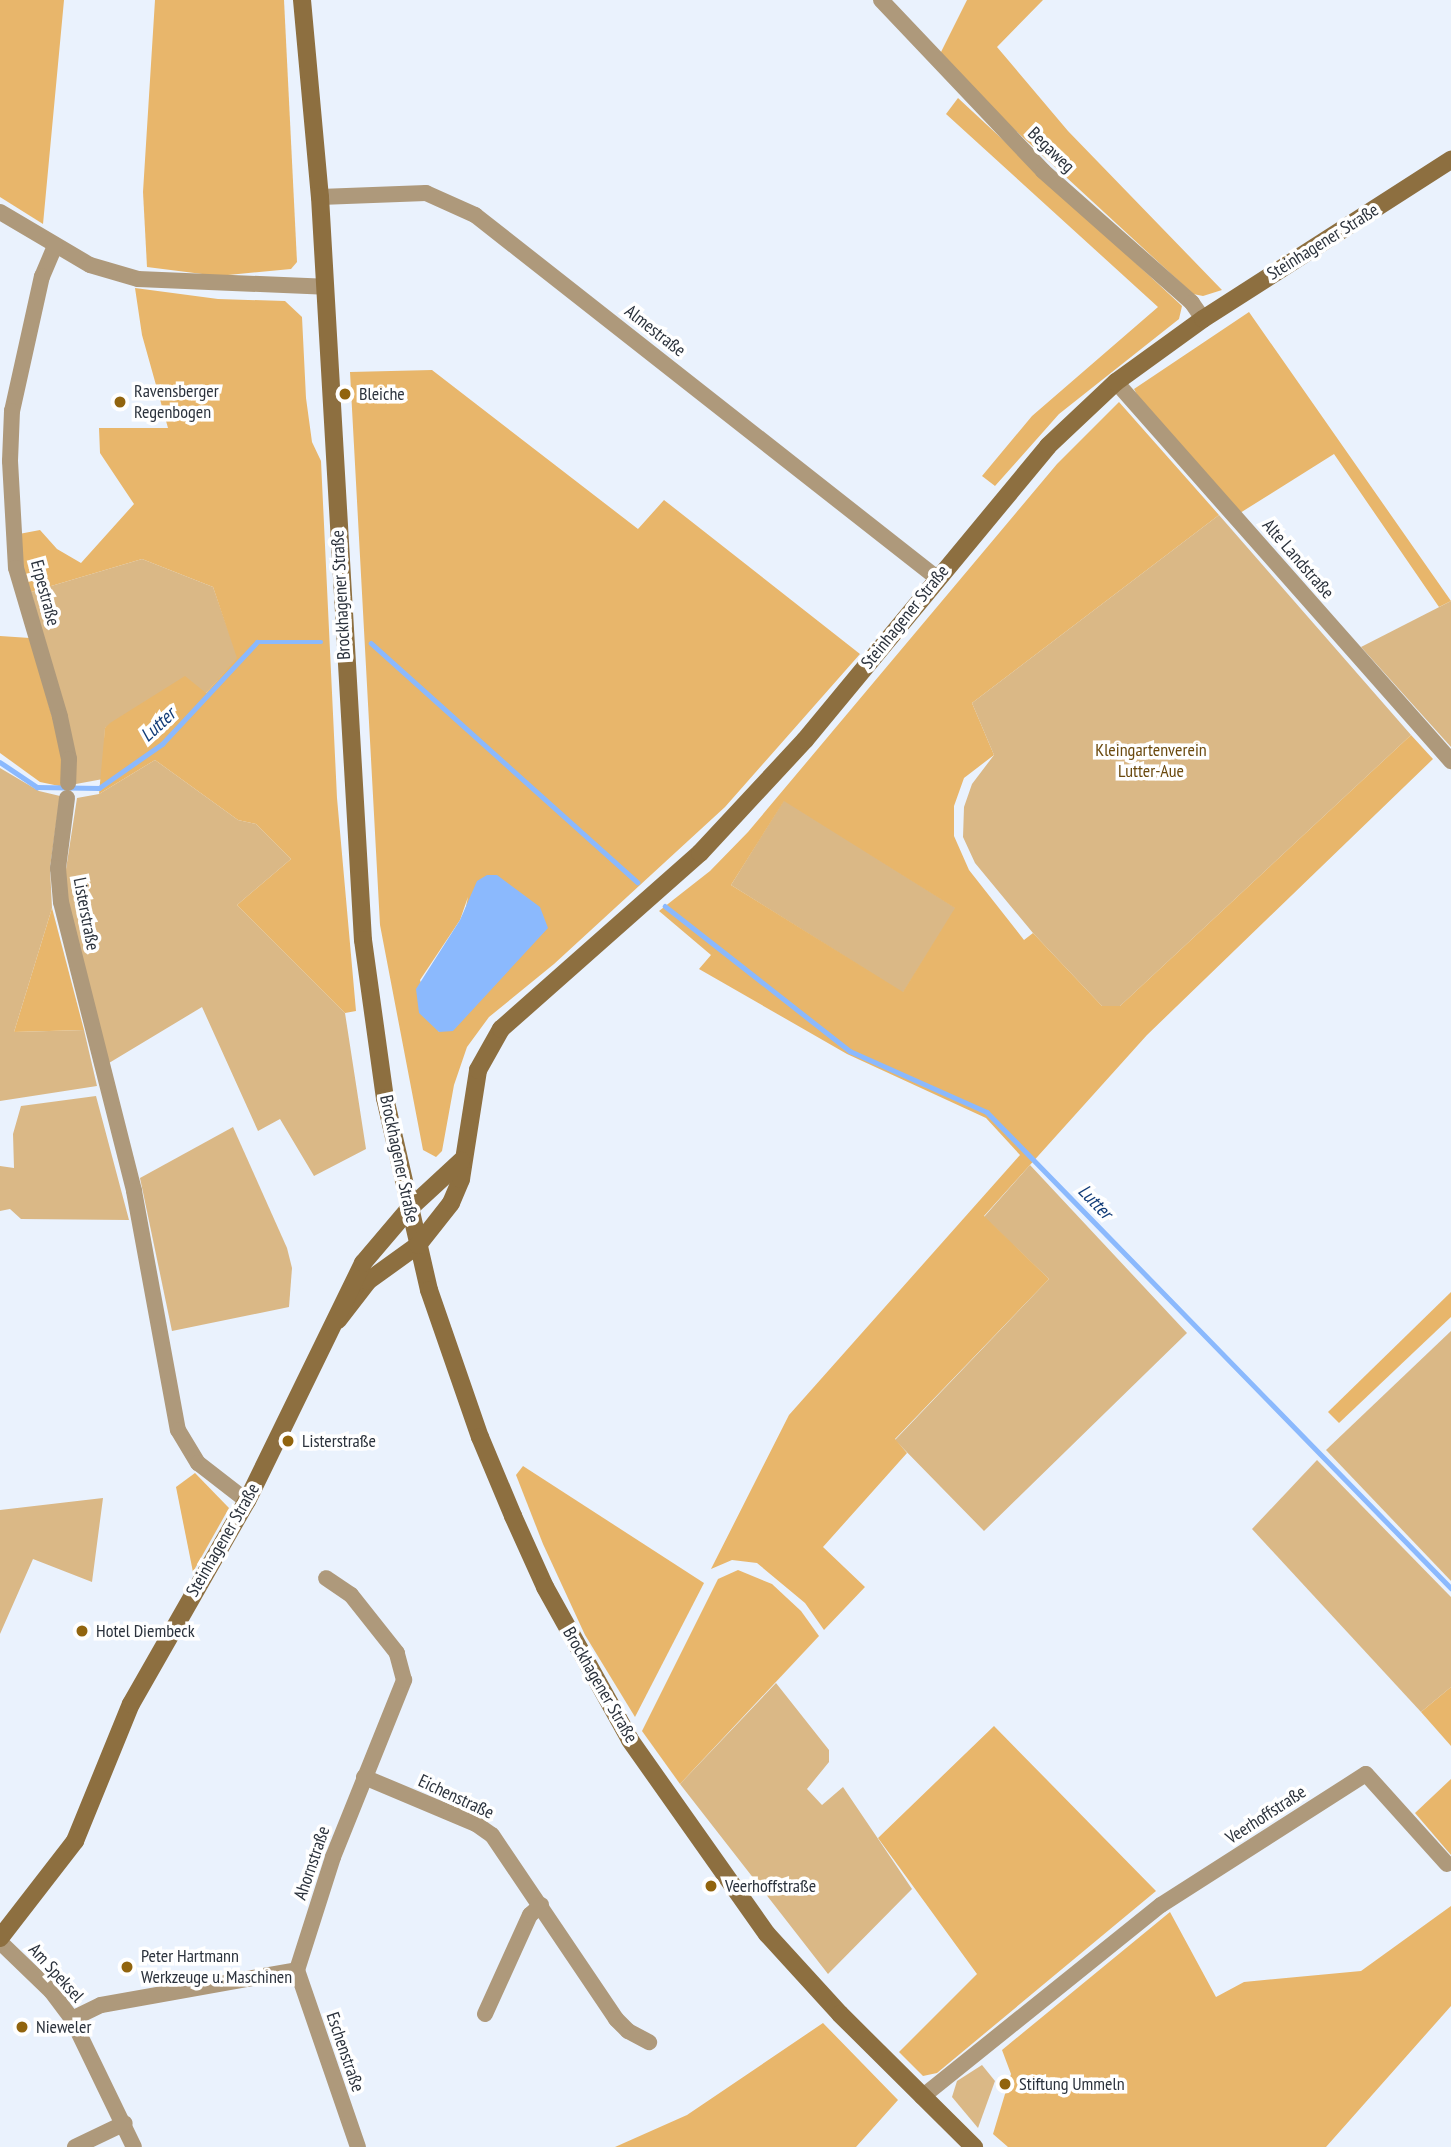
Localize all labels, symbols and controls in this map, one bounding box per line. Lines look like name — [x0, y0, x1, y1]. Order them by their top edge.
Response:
street label: Begaweg — [1023, 123, 1079, 177]
street label: Steinhagener Straße — [1263, 199, 1383, 285]
street label: Almestraße — [620, 301, 690, 361]
place label: Ravensberger Regenbogen — [134, 381, 219, 424]
place label: Bleiche — [359, 383, 405, 405]
marker: Bleiche — [337, 386, 353, 402]
marker: Ravensberger Regenbogen — [112, 394, 128, 410]
street label: Alte Landstraße — [1258, 515, 1338, 603]
street label: Brockhagener Straße — [327, 530, 355, 660]
street label: Erpestraße — [26, 558, 64, 628]
street label: Steinhagener Straße — [857, 561, 953, 673]
water label: Lutter — [136, 703, 180, 747]
park label: Kleingartenverein Lutter-Aue — [1095, 740, 1207, 782]
street label: Listerstraße — [68, 876, 104, 952]
street label: Brockhagener Straße — [375, 1093, 423, 1225]
water label: Lutter — [1073, 1180, 1117, 1224]
place label: Listerstraße — [302, 1430, 376, 1452]
marker: Listerstraße — [280, 1433, 296, 1449]
street label: Steinhagener Straße — [182, 1480, 264, 1600]
place label: Hotel Diembeck — [96, 1620, 195, 1642]
marker: Hotel Diembeck — [74, 1623, 90, 1639]
street label: Brockhagener Straße — [558, 1623, 642, 1747]
street label: Eichenstraße — [415, 1770, 497, 1824]
street label: Veerhoffstraße — [1222, 1781, 1310, 1849]
street label: Ahornstraße — [289, 1823, 335, 1903]
place label: Veerhoffstraße — [725, 1875, 816, 1897]
marker: Veerhoffstraße — [703, 1878, 719, 1894]
street label: Am Speksel — [24, 1939, 88, 2007]
place label: Peter Hartmann Werkzeuge u. Maschinen — [141, 1946, 293, 1988]
marker: Peter Hartmann Werkzeuge u. Maschinen — [119, 1959, 135, 1975]
street label: Eschenstraße — [321, 2009, 369, 2095]
place label: Nieweler — [36, 2016, 91, 2038]
marker: Nieweler — [14, 2019, 30, 2035]
place label: Stiftung Ummeln — [1019, 2073, 1125, 2095]
marker: Stiftung Ummeln — [997, 2076, 1013, 2092]

